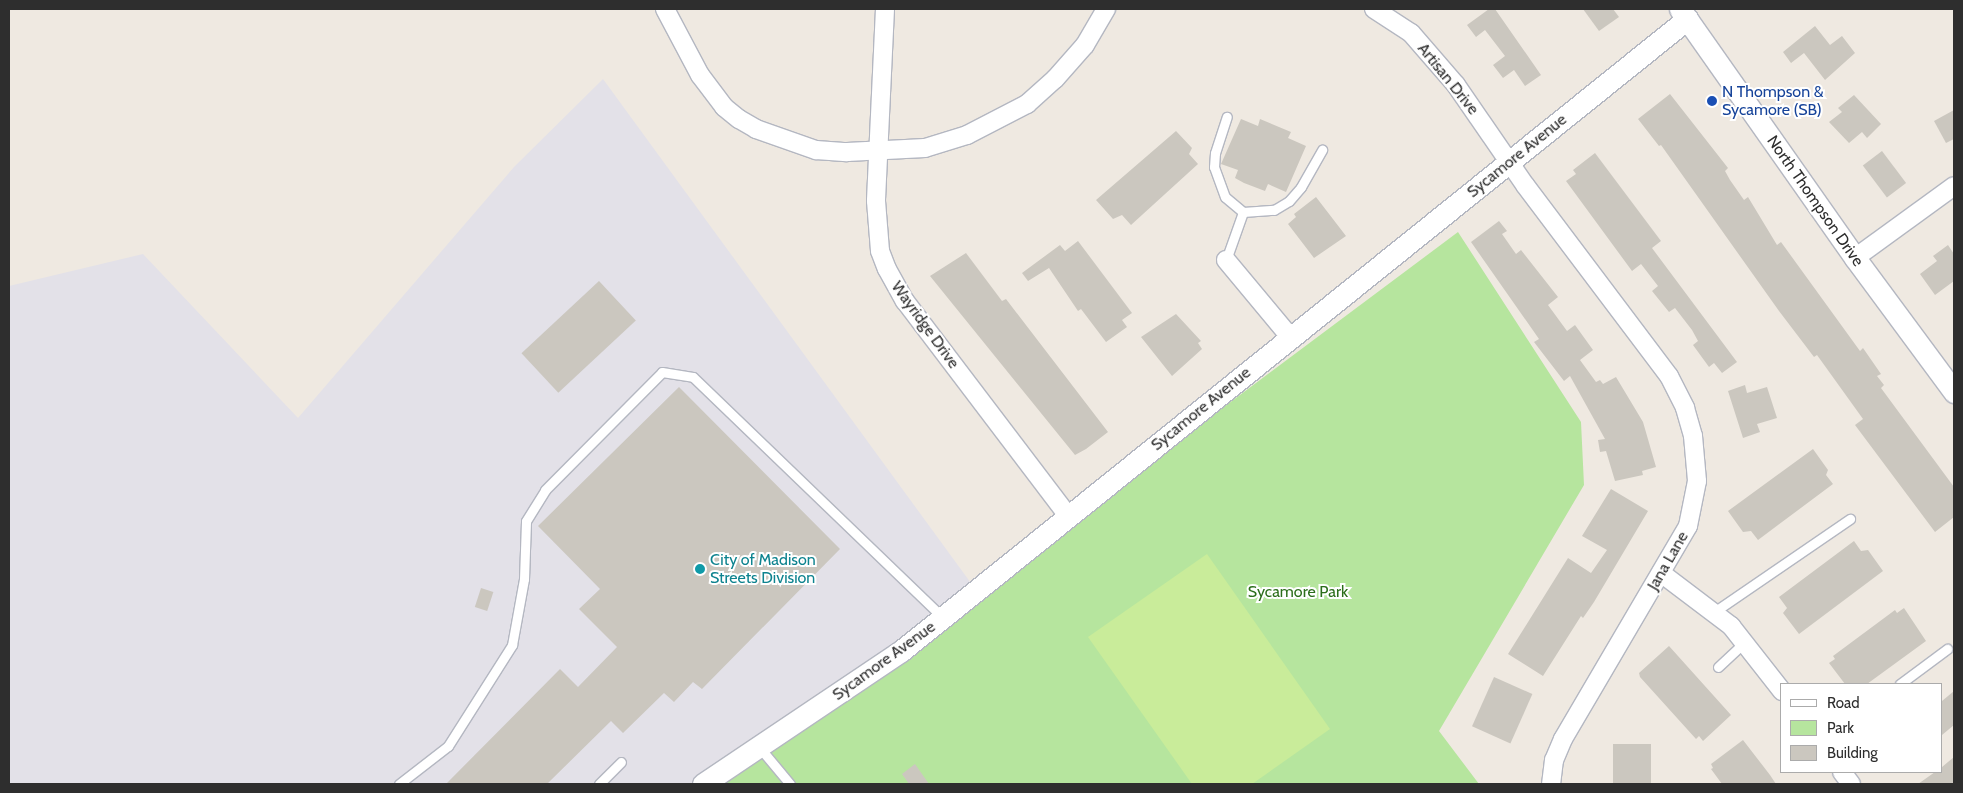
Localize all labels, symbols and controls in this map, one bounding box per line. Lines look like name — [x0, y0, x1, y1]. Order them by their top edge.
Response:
street label: Artisan Drive — [1413, 39, 1483, 119]
place label: N Thompson & Sycamore (SB) — [1722, 82, 1823, 120]
marker: N Thompson & Sycamore (SB) — [1706, 95, 1718, 107]
street label: Sycamore Avenue — [1463, 110, 1571, 202]
street label: North Thompson Drive — [1763, 132, 1867, 270]
street label: Wayridge Drive — [887, 278, 963, 372]
street label: Sycamore Avenue — [1147, 363, 1255, 455]
street label: Jana Lane — [1644, 528, 1692, 594]
place label: City of Madison Streets Division — [710, 550, 816, 588]
marker: City of Madison Streets Division — [694, 563, 706, 575]
park label: Sycamore Park — [1248, 582, 1348, 602]
street label: Sycamore Avenue — [829, 617, 939, 705]
legend — [1780, 683, 1943, 773]
text: Road — [1827, 694, 1860, 712]
text: Park — [1827, 719, 1854, 737]
text: Building — [1827, 744, 1878, 762]

